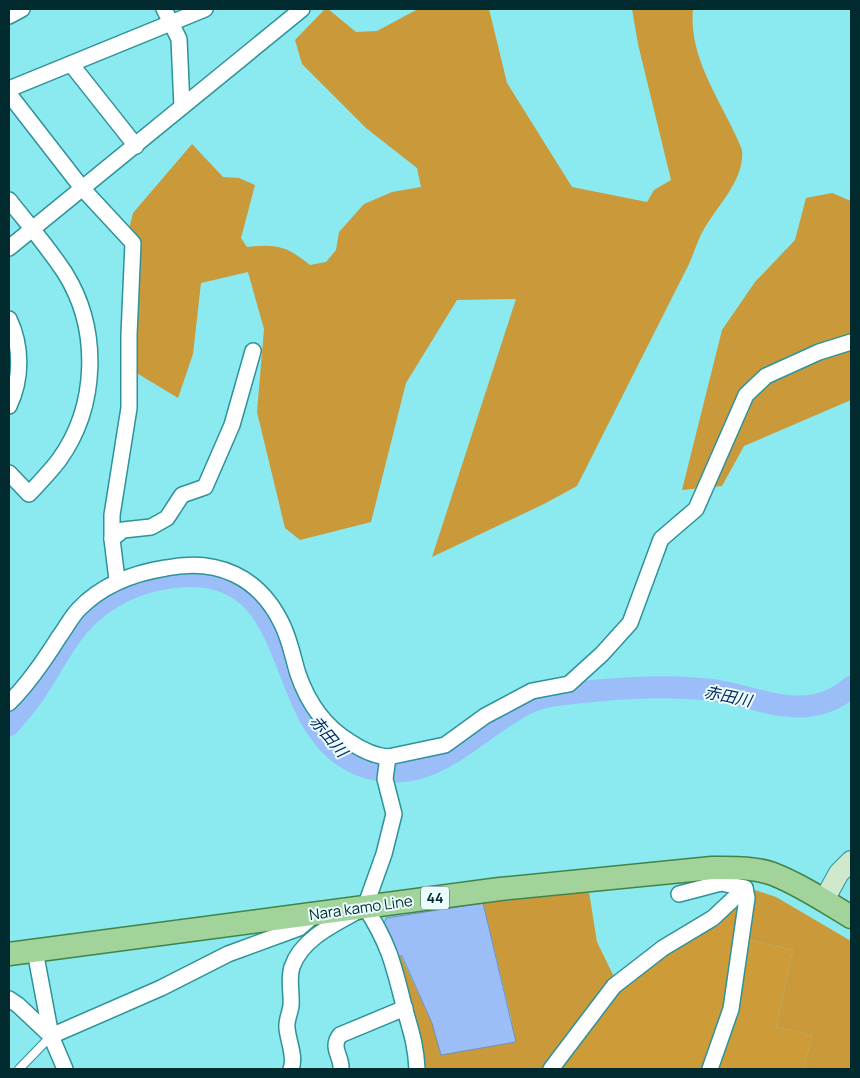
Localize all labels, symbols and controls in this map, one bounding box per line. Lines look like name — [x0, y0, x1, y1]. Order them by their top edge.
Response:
water label: 赤田川 — [702, 680, 756, 712]
water label: 赤田川 — [305, 711, 354, 763]
road number: 44 — [421, 886, 449, 910]
street label: Nara kamo Line — [308, 890, 414, 925]

